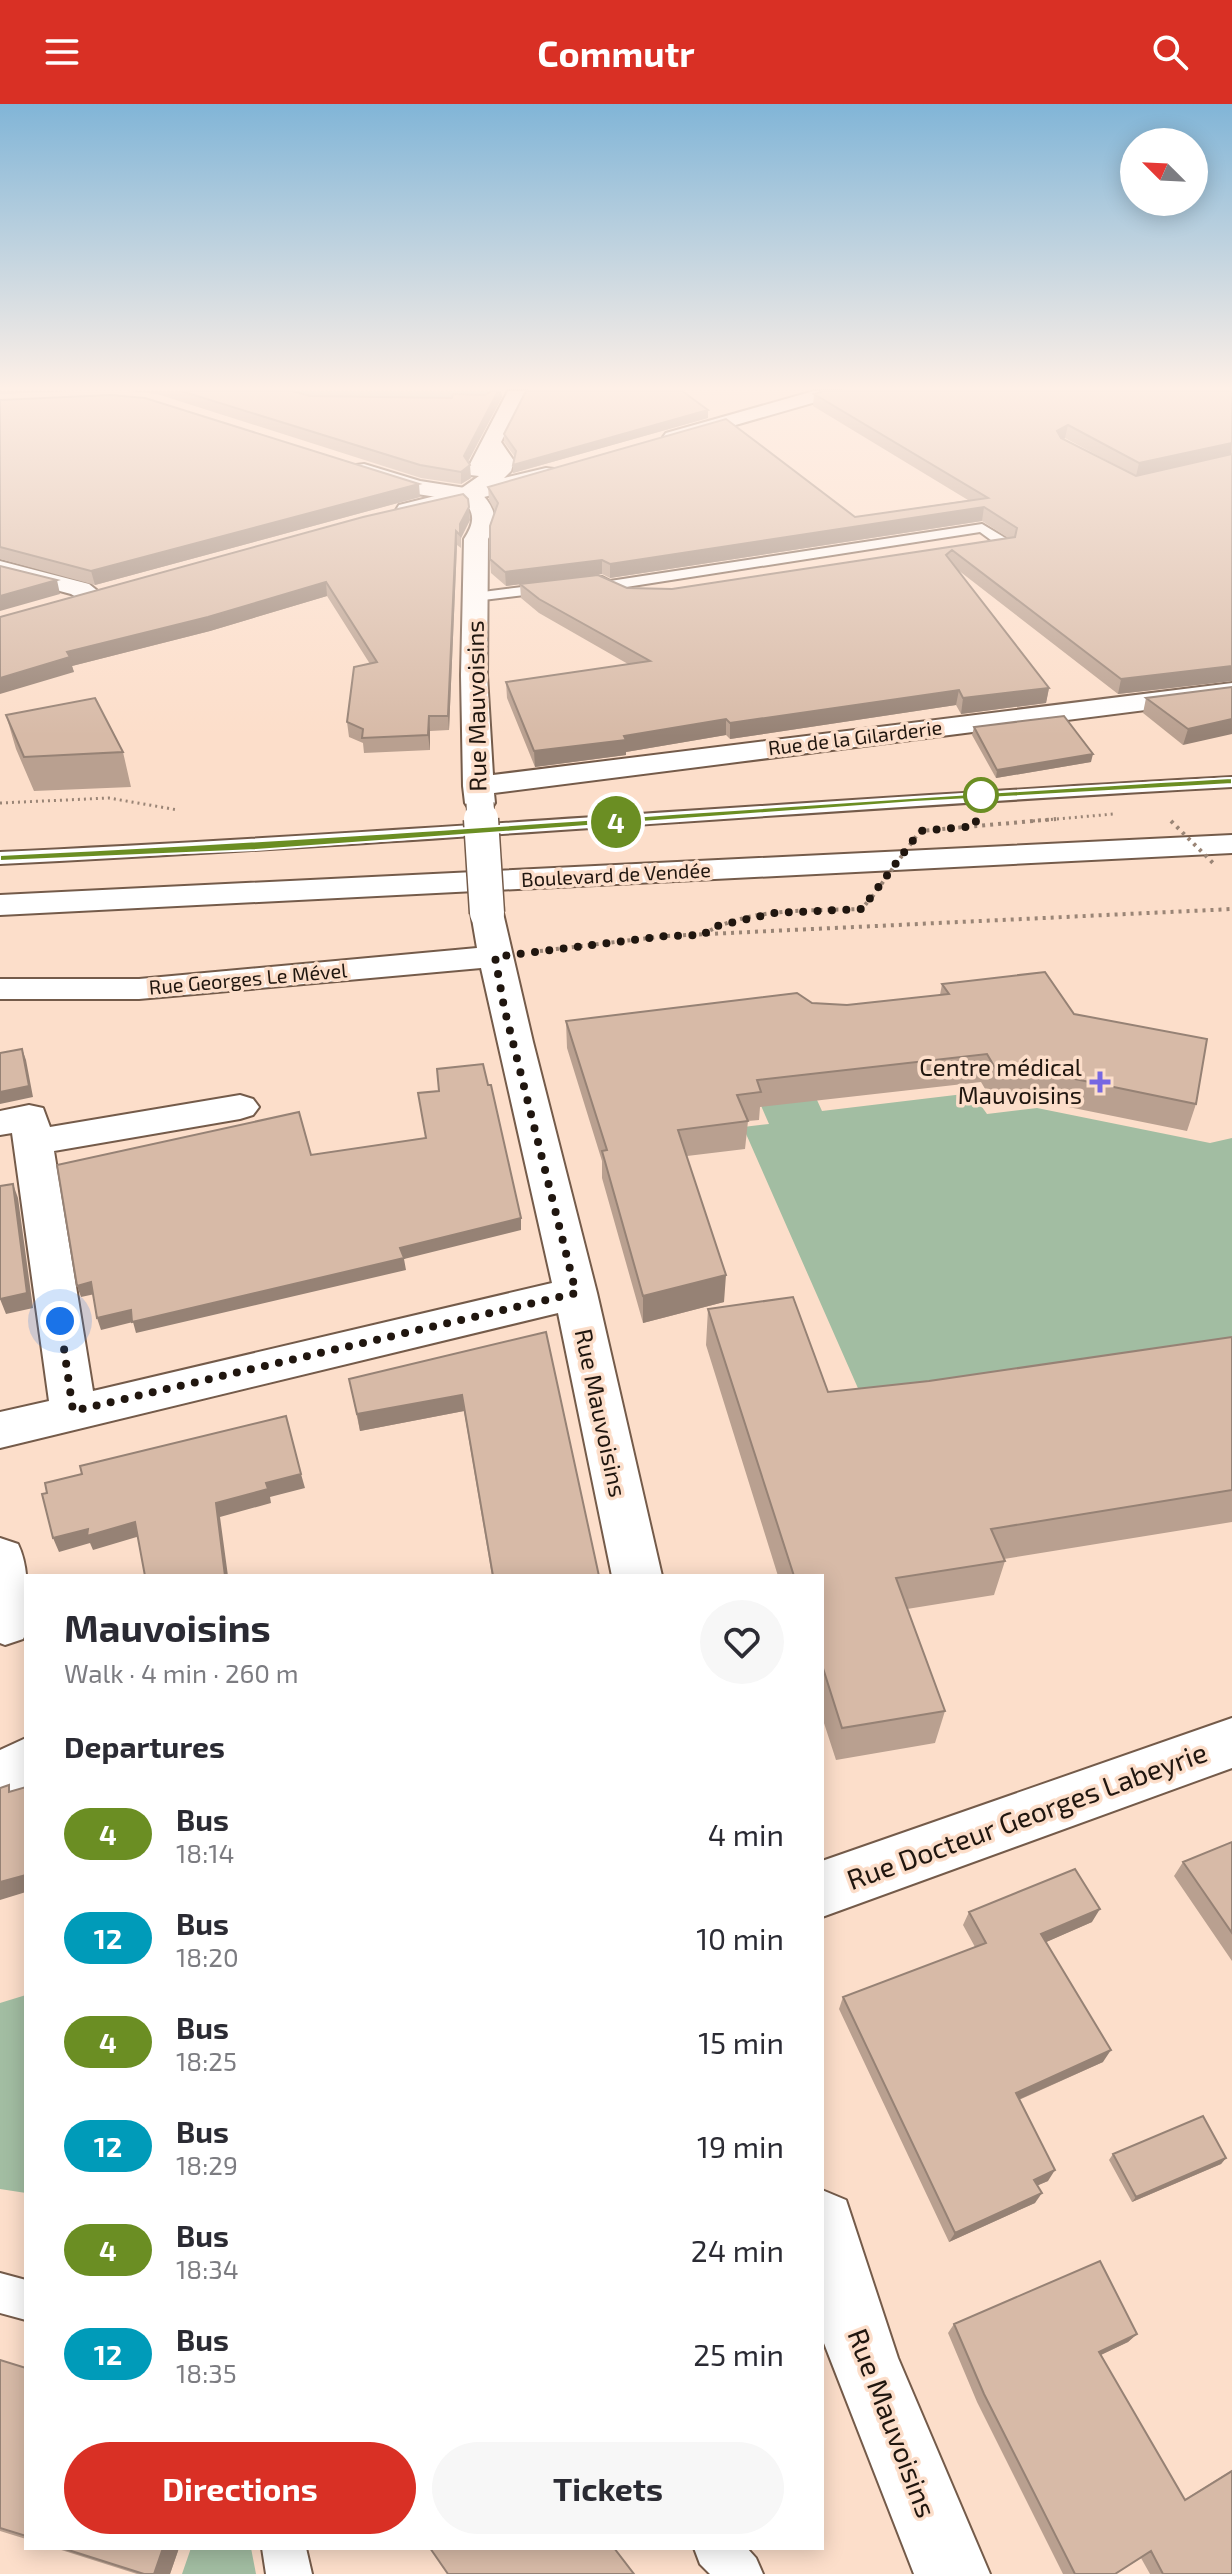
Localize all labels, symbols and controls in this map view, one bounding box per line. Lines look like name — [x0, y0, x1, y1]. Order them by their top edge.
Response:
icon: menu — [40, 30, 84, 74]
icon: search — [1148, 30, 1192, 74]
text: Commutr — [537, 31, 695, 74]
north arrow — [1120, 128, 1208, 216]
map controls — [1120, 128, 1208, 216]
street label: Rue Mauvoisins — [460, 620, 491, 792]
street label: Rue de la Gilarderie — [766, 714, 943, 760]
unlabelled marker — [964, 778, 998, 812]
line badge: 4 — [590, 796, 642, 848]
text: 4 — [607, 805, 625, 839]
street label: Boulevard de Vendée — [520, 857, 711, 891]
street label: Rue Georges Le Mével — [148, 957, 348, 999]
place label: Centre médical Mauvoisins — [919, 1052, 1082, 1109]
marker: Centre médical Mauvoisins — [1089, 1071, 1111, 1093]
your location — [40, 1301, 80, 1341]
street label: Rue Mauvoisins — [569, 1326, 633, 1499]
button: heart — [700, 1600, 784, 1684]
text: Mauvoisins — [64, 1604, 271, 1650]
text: Walk · 4 min · 260 m — [64, 1657, 299, 1688]
text: Departures — [64, 1728, 225, 1764]
street label: Rue Docteur Georges Labeyrie — [842, 1734, 1211, 1896]
text: Bus — [176, 1801, 229, 1837]
text: 4 min — [708, 1816, 784, 1852]
text: 4 — [99, 1817, 117, 1851]
text: 18:14 — [176, 1837, 235, 1868]
text: Bus — [176, 1905, 229, 1941]
text: 10 min — [696, 1920, 784, 1956]
text: 12 — [94, 1921, 122, 1955]
text: 18:20 — [176, 1941, 239, 1972]
text: Bus — [176, 2009, 229, 2045]
text: 15 min — [698, 2024, 784, 2060]
text: 4 — [99, 2025, 117, 2059]
text: 18:25 — [176, 2045, 237, 2076]
text: Bus — [176, 2113, 229, 2149]
text: 19 min — [697, 2128, 784, 2164]
text: 12 — [94, 2129, 122, 2163]
text: 18:29 — [176, 2149, 238, 2180]
text: Bus — [176, 2217, 229, 2253]
text: 24 min — [691, 2232, 784, 2268]
text: 4 — [99, 2233, 117, 2267]
text: 18:34 — [176, 2253, 239, 2284]
text: Bus — [176, 2321, 229, 2357]
street label: Rue Mauvoisins — [841, 2323, 945, 2522]
text: 25 min — [693, 2336, 784, 2372]
text: 12 — [94, 2337, 122, 2371]
text: 18:35 — [176, 2357, 237, 2388]
button: Directions — [64, 2442, 416, 2534]
button: Tickets — [432, 2442, 784, 2534]

